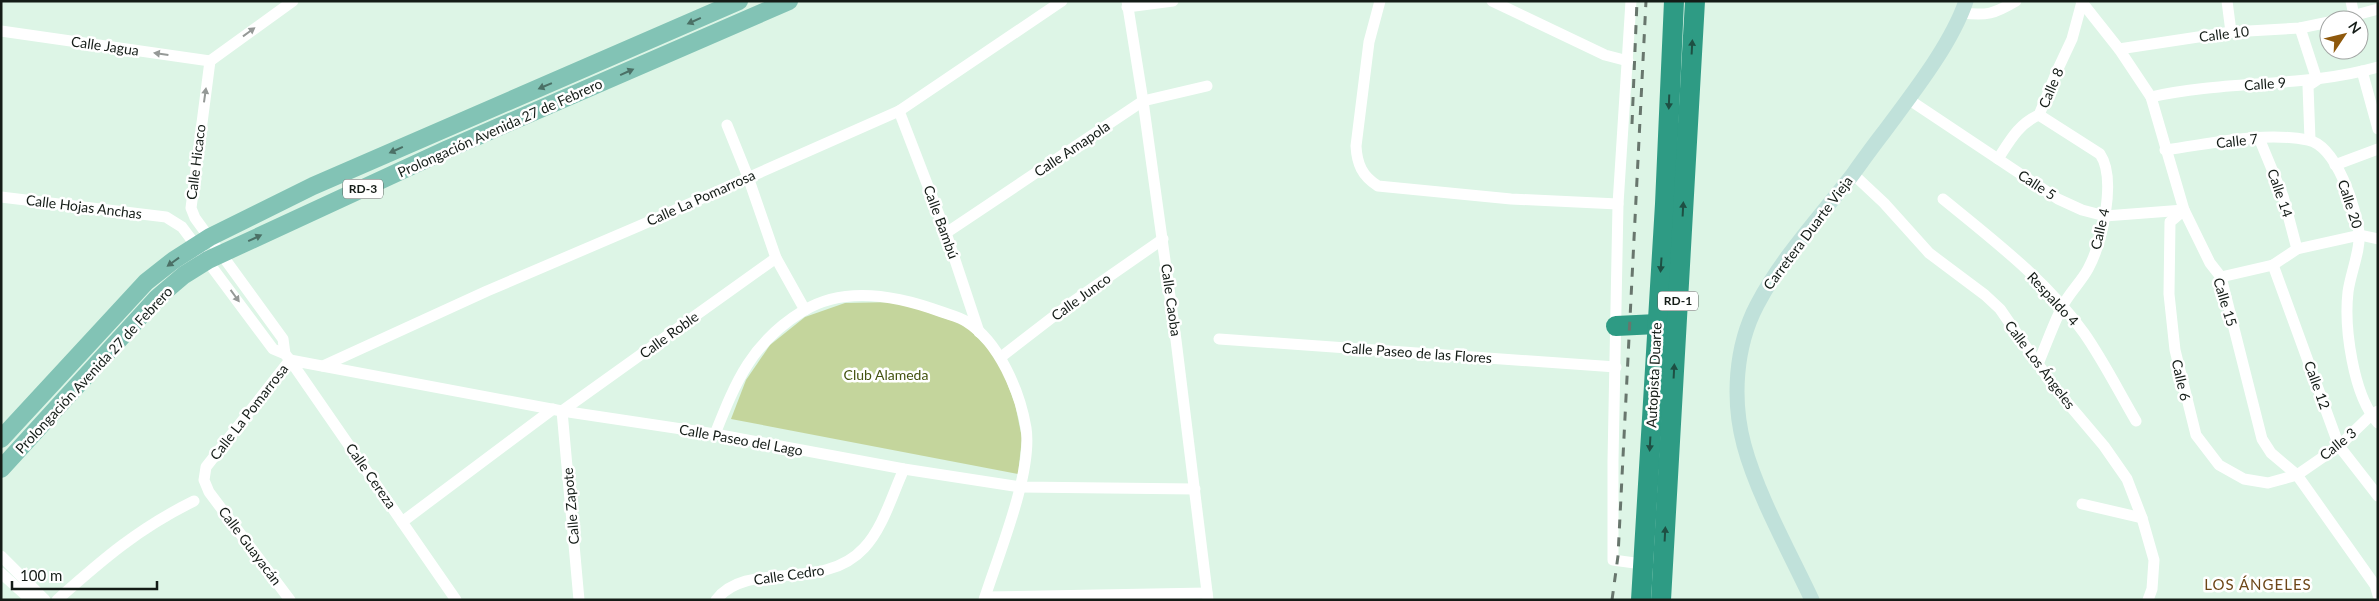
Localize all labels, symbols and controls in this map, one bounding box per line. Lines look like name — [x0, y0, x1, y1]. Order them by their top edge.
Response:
north arrow — [2319, 10, 2369, 60]
one-way arrow — [687, 17, 701, 25]
text: N — [2345, 18, 2365, 37]
street label: Calle 10 — [2198, 22, 2250, 45]
one-way arrow — [242, 27, 256, 37]
street label: Calle Jagua — [70, 32, 140, 59]
one-way arrow — [1689, 39, 1697, 55]
one-way arrow — [153, 50, 169, 58]
street label: Calle 8 — [2035, 65, 2067, 110]
one-way arrow — [619, 67, 634, 75]
street label: Calle 9 — [2243, 74, 2287, 93]
street label: Prolongación Avenida 27 de Febrero — [395, 75, 605, 181]
one-way arrow — [537, 82, 552, 90]
one-way arrow — [201, 86, 209, 102]
one-way arrow — [1665, 95, 1673, 111]
street label: Calle Amapola — [1031, 117, 1113, 180]
street label: Calle Hicaco — [182, 123, 209, 201]
street label: Calle 7 — [2215, 130, 2259, 151]
one-way arrow — [389, 147, 403, 155]
street label: Calle La Pomarrosa — [644, 166, 758, 229]
street label: Calle 5 — [2015, 166, 2060, 203]
street label: Calle 14 — [2264, 166, 2297, 219]
street label: Carretera Duarte Vieja — [1759, 173, 1856, 293]
street label: Calle 20 — [2335, 177, 2366, 230]
road number: RD-3 — [343, 180, 383, 198]
street label: Calle Bambú — [920, 183, 963, 261]
street label: Calle Hojas Anchas — [25, 191, 143, 222]
one-way arrow — [1680, 201, 1688, 217]
street label: Calle 4 — [2087, 207, 2113, 251]
one-way arrow — [248, 234, 262, 242]
one-way arrow — [166, 257, 180, 267]
one-way arrow — [1656, 257, 1664, 273]
street label: Calle Caoba — [1158, 263, 1185, 337]
street label: Respaldo 4 — [2024, 268, 2083, 329]
street label: Calle Junco — [1048, 269, 1114, 324]
street label: Calle 15 — [2210, 275, 2241, 328]
street label: Prolongación Avenida 27 de Febrero — [12, 283, 176, 457]
one-way arrow — [230, 289, 240, 303]
road number: RD-1 — [1658, 292, 1698, 310]
street label: Calle Roble — [636, 308, 701, 362]
street label: Calle Los Ángeles — [2002, 317, 2079, 412]
street label: Autopista Duarte — [1642, 322, 1665, 428]
street label: Calle Paseo de las Flores — [1342, 339, 1492, 366]
street label: Calle 6 — [2168, 358, 2194, 402]
street label: Calle 12 — [2301, 358, 2334, 411]
street label: Calle La Pomarrosa — [206, 360, 291, 463]
one-way arrow — [1671, 363, 1679, 379]
park label: Club Alameda — [844, 366, 928, 383]
street label: Calle Paseo del Lago — [678, 420, 804, 459]
street label: Calle 3 — [2316, 424, 2359, 463]
one-way arrow — [1645, 437, 1653, 453]
street label: Calle Cereza — [343, 440, 400, 512]
street label: Calle Zapote — [559, 467, 582, 545]
street label: Calle Guayacán — [215, 503, 286, 588]
one-way arrow — [1661, 525, 1669, 541]
scale bar — [12, 558, 158, 590]
street label: Calle Cedro — [753, 561, 825, 588]
text: 100 m — [20, 566, 62, 584]
district label: LOS ÁNGELES — [2204, 575, 2312, 593]

